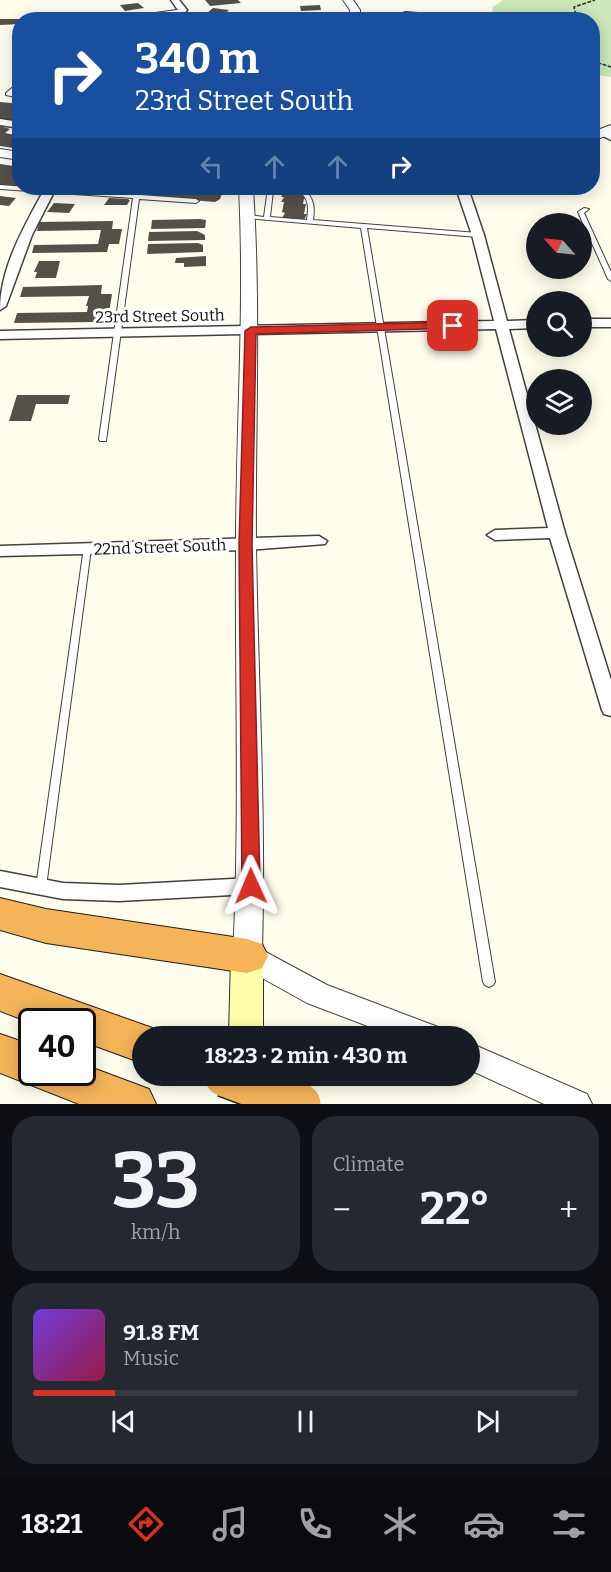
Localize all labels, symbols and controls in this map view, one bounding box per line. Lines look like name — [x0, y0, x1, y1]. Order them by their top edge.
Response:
text: 340 m — [135, 34, 259, 84]
icon: right — [36, 36, 114, 114]
text: 23rd Street South — [135, 85, 353, 117]
icon: left — [195, 150, 228, 183]
icon: ahead — [258, 150, 291, 183]
icon: ahead — [321, 150, 354, 183]
icon: right — [384, 150, 417, 183]
north arrow — [526, 213, 592, 279]
map controls — [526, 213, 592, 435]
button: search — [526, 291, 592, 357]
pin — [427, 300, 478, 351]
street label: 23rd Street South — [95, 305, 225, 327]
icon: arrive — [436, 309, 469, 342]
button: layers — [526, 369, 592, 435]
street label: 22nd Street South — [93, 535, 227, 559]
position arrow — [219, 854, 283, 918]
speed limit sign: 40 — [18, 1008, 96, 1086]
text: 18:23 · 2 min · 430 m — [205, 1042, 407, 1069]
text: 33 — [111, 1134, 200, 1228]
text: Climate — [333, 1152, 404, 1176]
text: 22° — [420, 1182, 490, 1236]
text: − — [333, 1190, 351, 1230]
text: + — [559, 1190, 578, 1230]
text: km/h — [131, 1220, 181, 1244]
text: 91.8 FM — [123, 1319, 199, 1346]
text: Music — [123, 1346, 179, 1370]
icon: previous — [107, 1405, 140, 1438]
icon: pause — [289, 1405, 322, 1438]
icon: next — [471, 1405, 504, 1438]
icon: directions — [125, 1503, 167, 1545]
icon: music — [209, 1503, 251, 1545]
icon: phone — [294, 1503, 336, 1545]
icon: climate — [379, 1503, 421, 1545]
icon: car — [463, 1503, 505, 1545]
icon: filters — [548, 1503, 590, 1545]
text: 18:21 — [21, 1508, 82, 1540]

